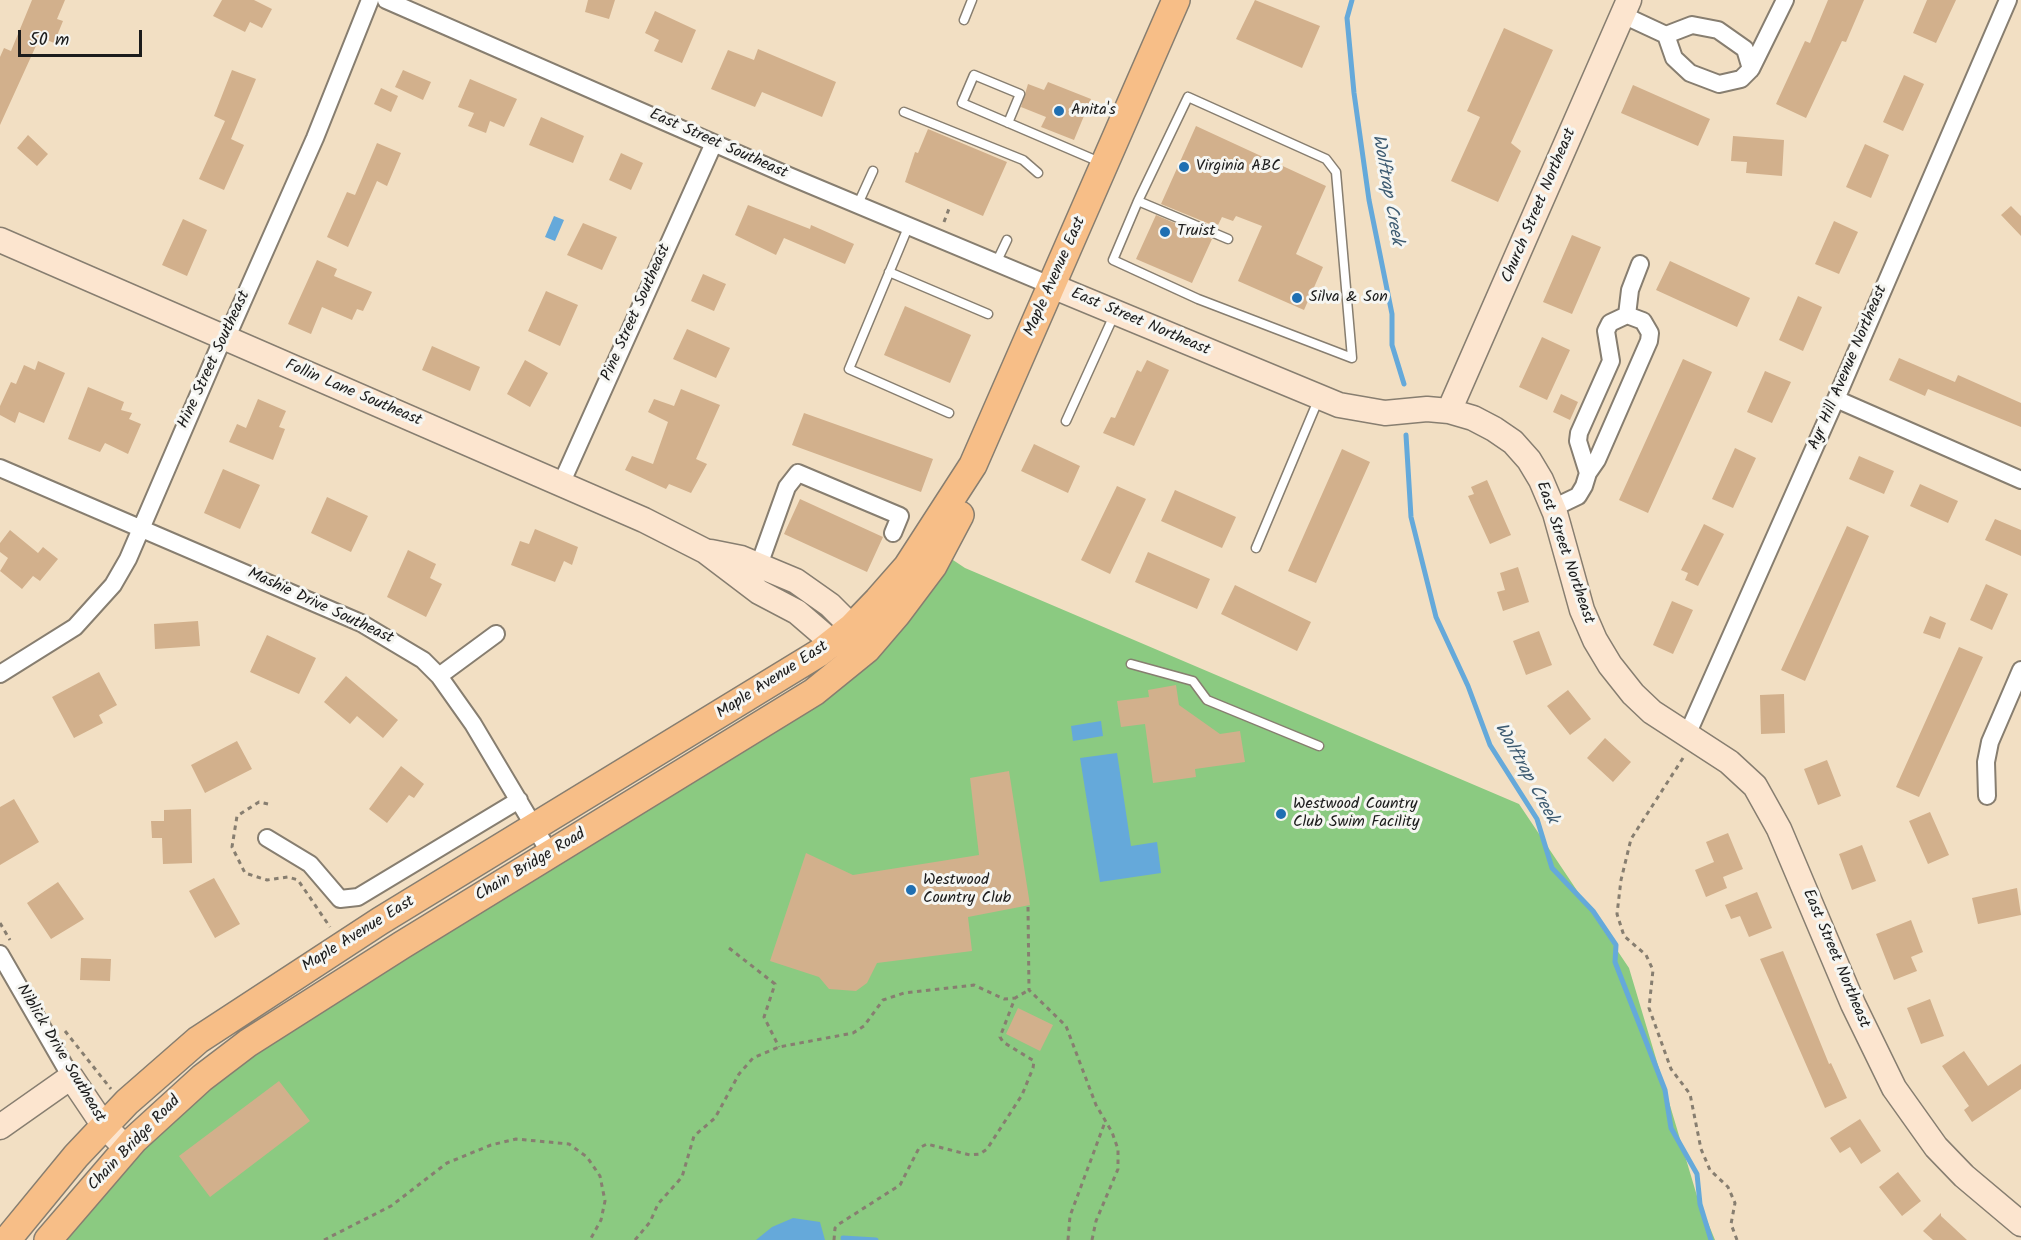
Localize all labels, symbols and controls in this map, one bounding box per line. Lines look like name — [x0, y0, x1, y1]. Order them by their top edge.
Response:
scale bar — [21, 18, 146, 56]
text: 50 m — [29, 26, 69, 55]
place label: Anita's — [1071, 101, 1116, 121]
marker: Anita's — [1052, 104, 1066, 118]
street label: East Street Southeast — [646, 106, 790, 184]
street label: Church Street Northeast — [1499, 126, 1581, 286]
water label: Wolftrap Creek — [1366, 133, 1406, 247]
place label: Virginia ABC — [1196, 157, 1281, 177]
marker: Virginia ABC — [1177, 160, 1191, 174]
street label: Maple Avenue East — [1021, 214, 1091, 340]
place label: Truist — [1177, 222, 1215, 242]
marker: Truist — [1158, 225, 1172, 239]
street label: Pine Street Southeast — [598, 242, 676, 384]
street label: Ayr Hill Avenue Northeast — [1806, 283, 1892, 453]
street label: East Street Northeast — [1068, 285, 1212, 361]
street label: Hine Street Southeast — [175, 288, 255, 432]
place label: Silva & Son — [1309, 288, 1388, 308]
marker: Silva & Son — [1290, 291, 1304, 305]
street label: Follin Lane Southeast — [282, 357, 424, 431]
street label: East Street Northeast — [1531, 479, 1597, 627]
street label: Mashie Drive Southeast — [244, 565, 396, 649]
street label: Maple Avenue East — [714, 638, 832, 724]
water label: Wolftrap Creek — [1488, 720, 1562, 828]
place label: Westwood Country Club Swim Facility — [1293, 795, 1419, 833]
marker: Westwood Country Club Swim Facility — [1274, 807, 1288, 821]
street label: Chain Bridge Road — [472, 826, 590, 906]
place label: Westwood Country Club — [923, 871, 1011, 909]
marker: Westwood Country Club — [904, 883, 918, 897]
street label: East Street Northeast — [1797, 887, 1873, 1031]
street label: Maple Avenue East — [299, 893, 419, 977]
street label: Niblick Drive Southeast — [11, 982, 109, 1126]
street label: Chain Bridge Road — [85, 1092, 185, 1196]

